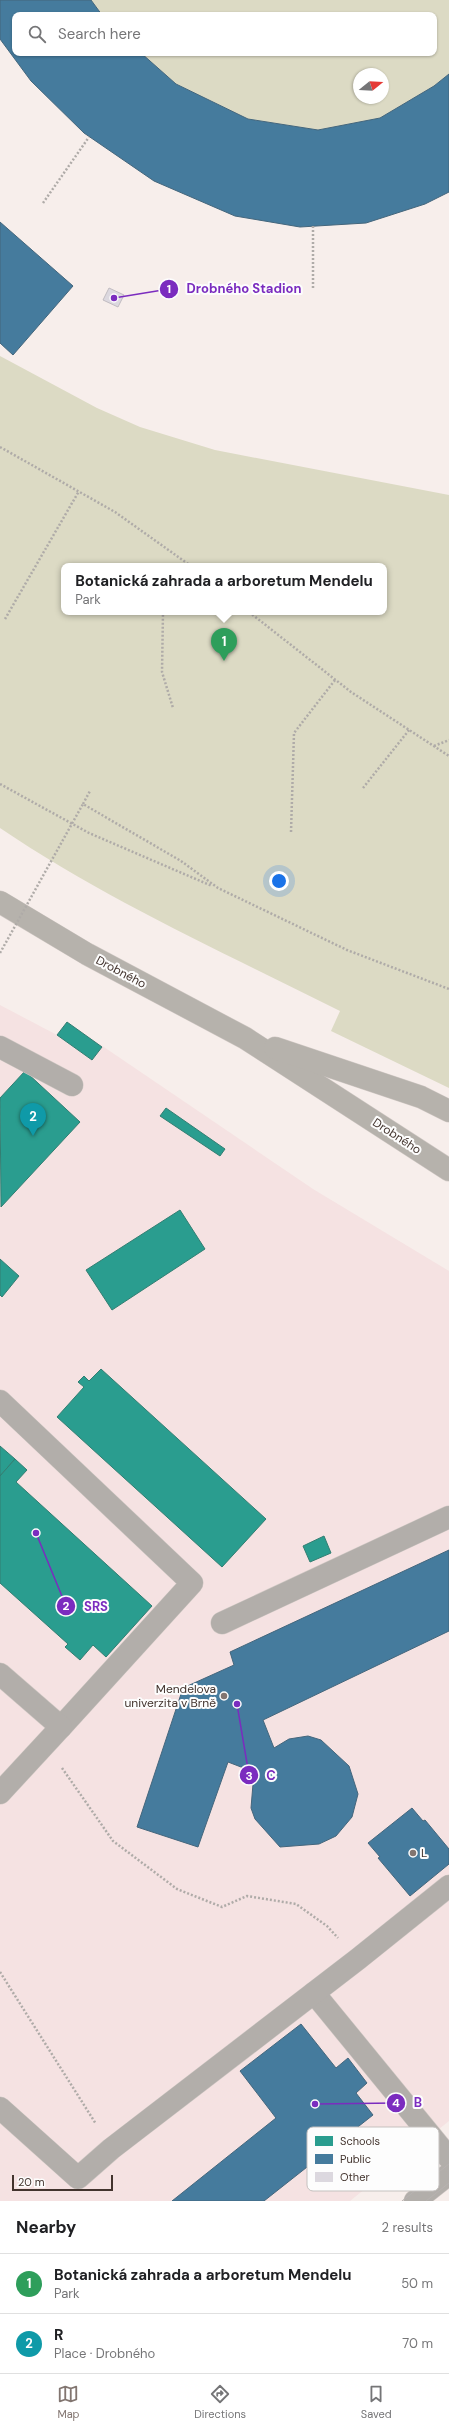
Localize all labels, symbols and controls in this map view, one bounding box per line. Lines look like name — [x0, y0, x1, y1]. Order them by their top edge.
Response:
search box — [12, 12, 437, 56]
icon: search — [26, 23, 48, 45]
text: Search here — [58, 24, 141, 44]
north arrow — [353, 68, 389, 104]
callout: Drobného Stadion — [159, 276, 310, 301]
text: Drobného Stadion — [187, 280, 301, 297]
text: 1 — [167, 281, 171, 297]
popup — [61, 563, 387, 615]
text: Botanická zahrada a arboretum Mendelu — [75, 571, 373, 591]
text: Park — [75, 591, 101, 608]
pin: 1 — [211, 628, 237, 661]
your location — [269, 871, 289, 891]
street label: Drobného — [93, 952, 149, 992]
pin: 2 — [20, 1103, 46, 1136]
street label: Drobného — [370, 1114, 424, 1158]
callout: SRS — [56, 1594, 116, 1619]
text: 2 — [63, 1598, 70, 1614]
text: SRS — [84, 1598, 108, 1615]
place label: Mendelova univerzita v Brně — [124, 1681, 216, 1711]
marker: Mendelova univerzita v Brně — [219, 1691, 229, 1701]
callout: C — [239, 1763, 284, 1788]
text: C — [266, 1767, 276, 1784]
text: 3 — [245, 1768, 253, 1784]
place label: L — [421, 1845, 427, 1861]
marker: L — [408, 1848, 418, 1858]
callout: B — [386, 2090, 430, 2115]
text: B — [414, 2094, 422, 2111]
text: 4 — [392, 2095, 400, 2111]
legend — [307, 2127, 439, 2191]
text: Schools — [340, 2134, 380, 2148]
text: Public — [340, 2152, 371, 2166]
text: Other — [340, 2170, 369, 2184]
scale bar — [12, 2173, 113, 2192]
text: 20 m — [18, 2175, 44, 2189]
text: Nearby — [16, 2216, 76, 2238]
text: 2 results — [382, 2219, 433, 2236]
text: Botanická zahrada a arboretum Mendelu — [54, 2265, 352, 2285]
text: 1 — [27, 2275, 31, 2292]
text: 50 m — [401, 2275, 433, 2292]
text: Park — [54, 2285, 80, 2302]
text: R — [54, 2325, 63, 2345]
text: 2 — [25, 2335, 33, 2352]
text: 70 m — [402, 2335, 433, 2352]
text: Place · Drobného — [54, 2345, 155, 2362]
tab: Map — [57, 2383, 80, 2421]
tab: Directions — [194, 2383, 246, 2421]
tab: Saved — [361, 2383, 392, 2421]

